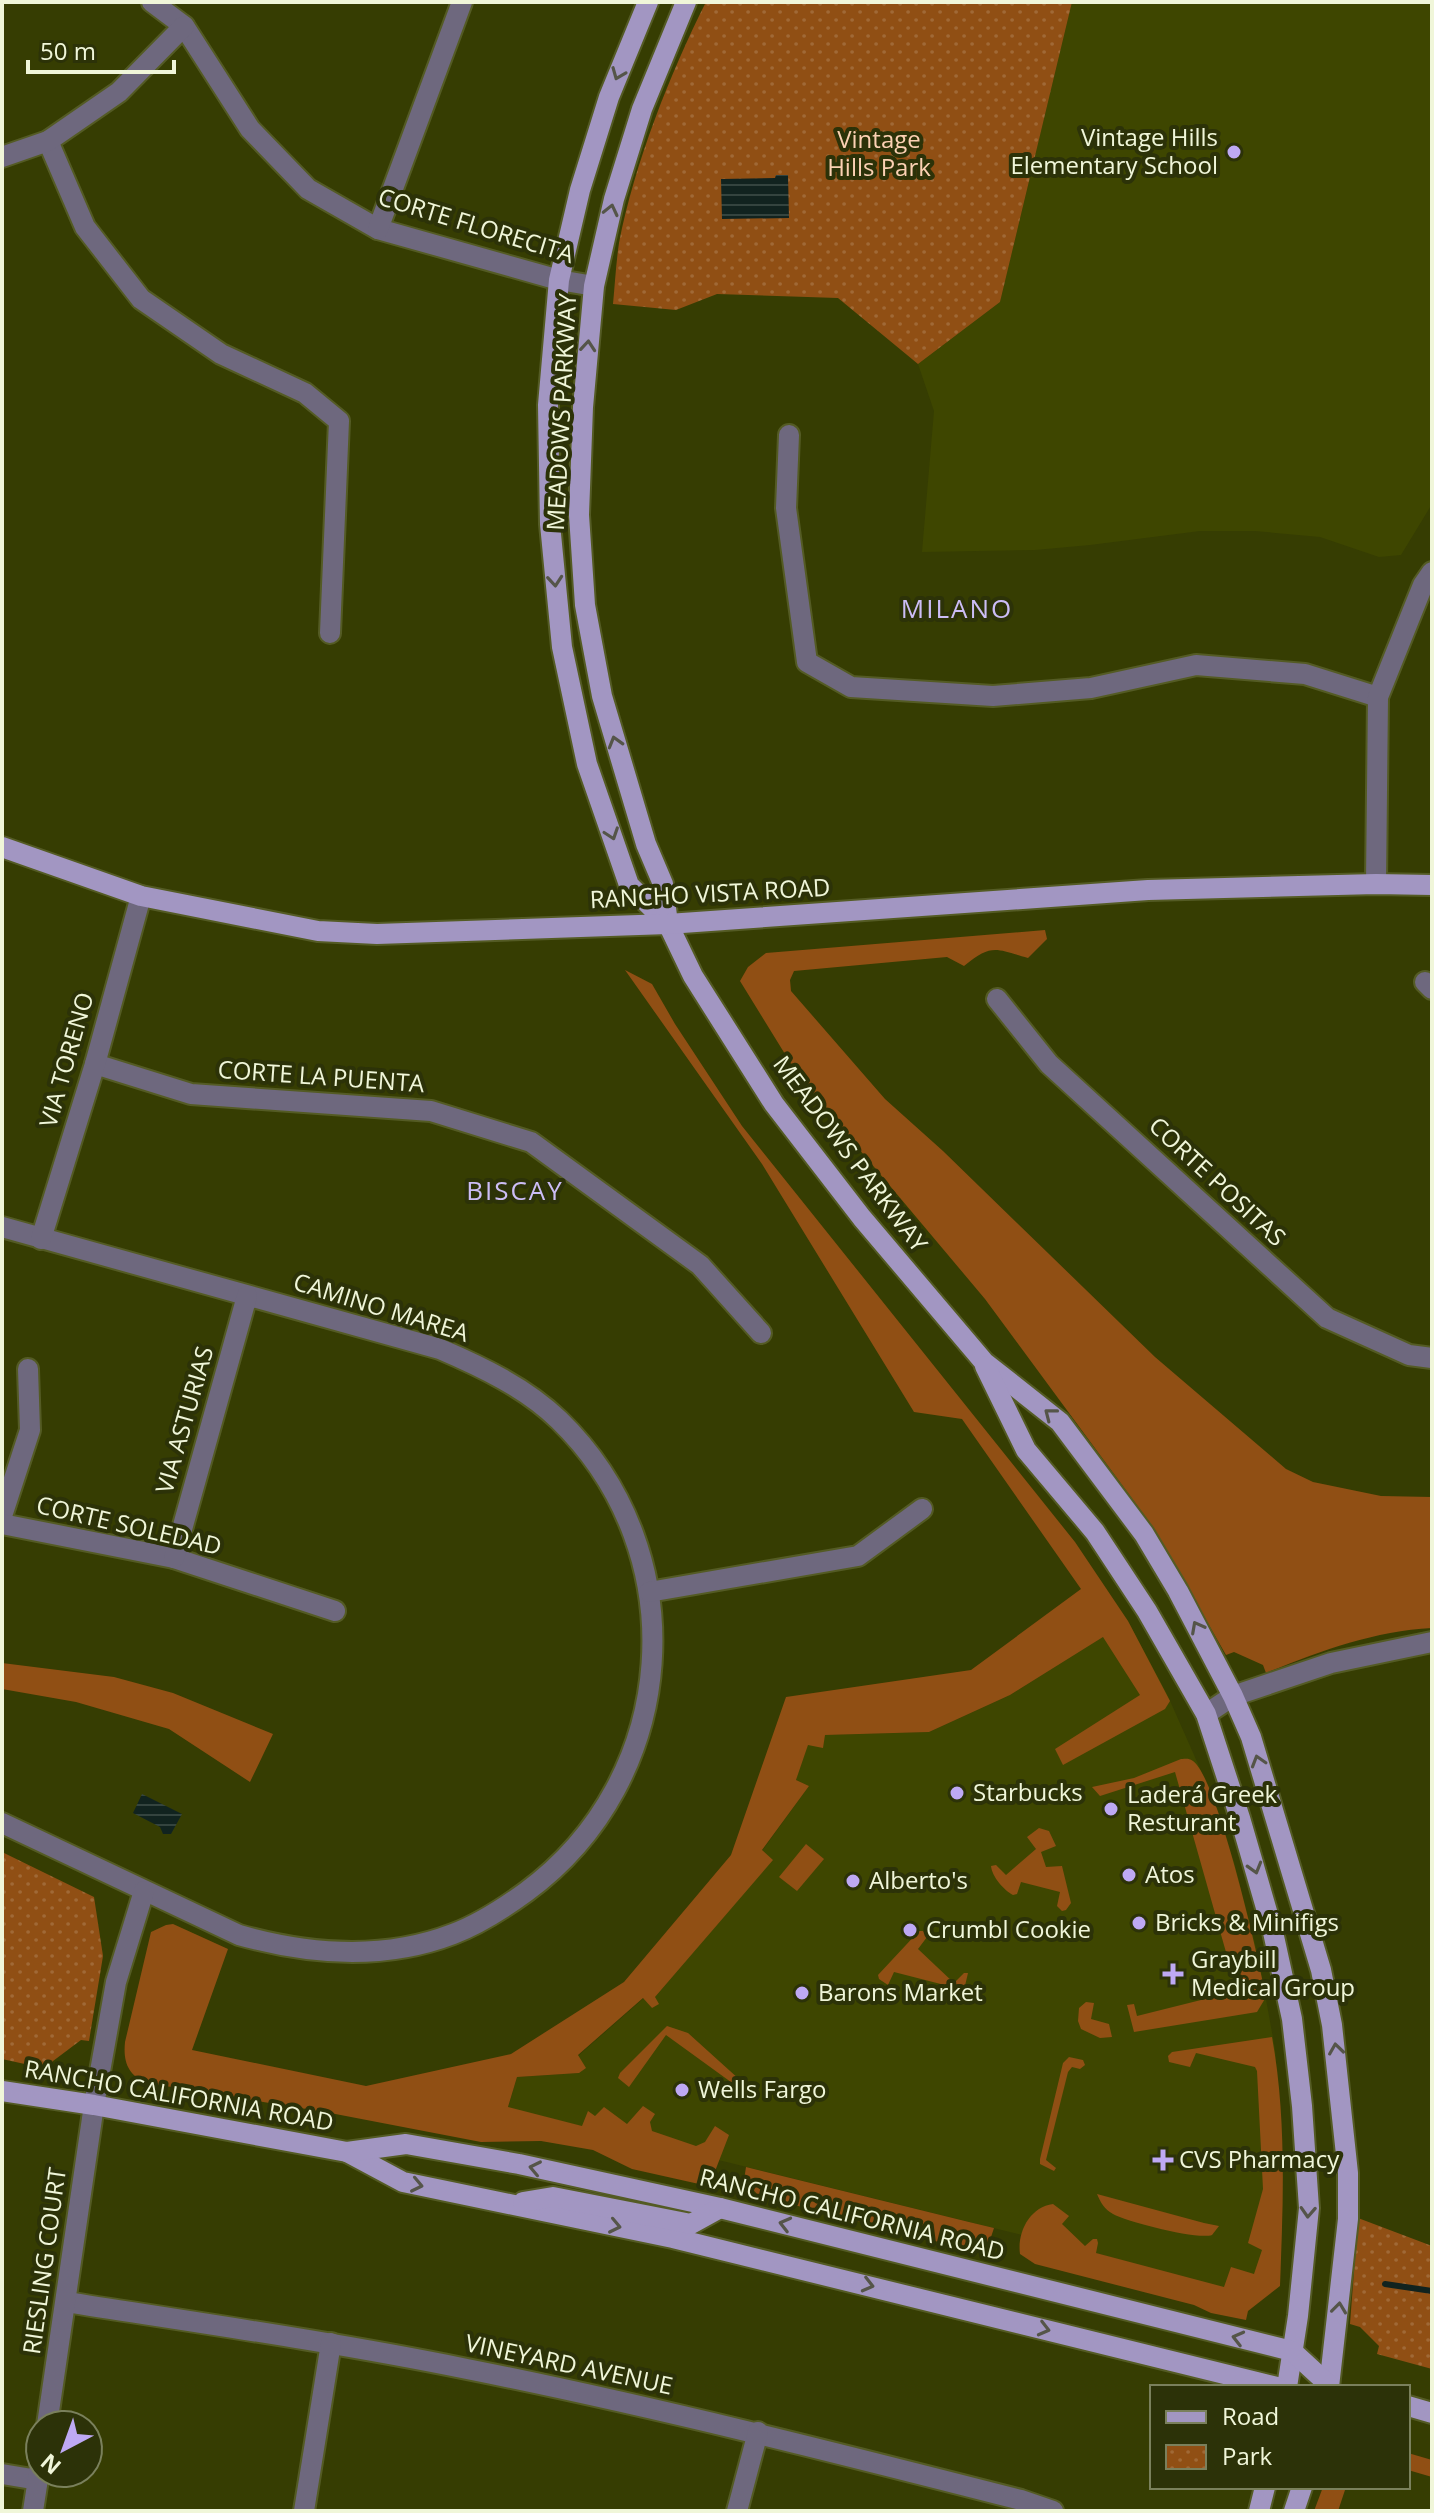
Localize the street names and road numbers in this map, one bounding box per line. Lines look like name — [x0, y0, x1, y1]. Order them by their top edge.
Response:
street label: CORTE FLORECITA — [374, 179, 579, 270]
street label: MEADOWS PARKWAY — [538, 292, 583, 531]
street label: RANCHO VISTA ROAD — [589, 870, 831, 915]
street label: VIA TORENO — [31, 988, 101, 1131]
street label: MEADOWS PARKWAY — [767, 1048, 936, 1258]
street label: CORTE LA PUENTA — [217, 1052, 426, 1099]
street label: CORTE POSITAS — [1142, 1109, 1294, 1253]
street label: CAMINO MAREA — [290, 1264, 474, 1349]
street label: VIA ASTURIAS — [147, 1342, 220, 1497]
street label: CORTE SOLEDAD — [34, 1487, 225, 1562]
street label: RANCHO CALIFORNIA ROAD — [22, 2051, 336, 2138]
street label: RANCHO CALIFORNIA ROAD — [696, 2160, 1008, 2267]
street label: RIESLING COURT — [14, 2165, 73, 2356]
street label: VINEYARD AVENUE — [463, 2325, 676, 2402]

